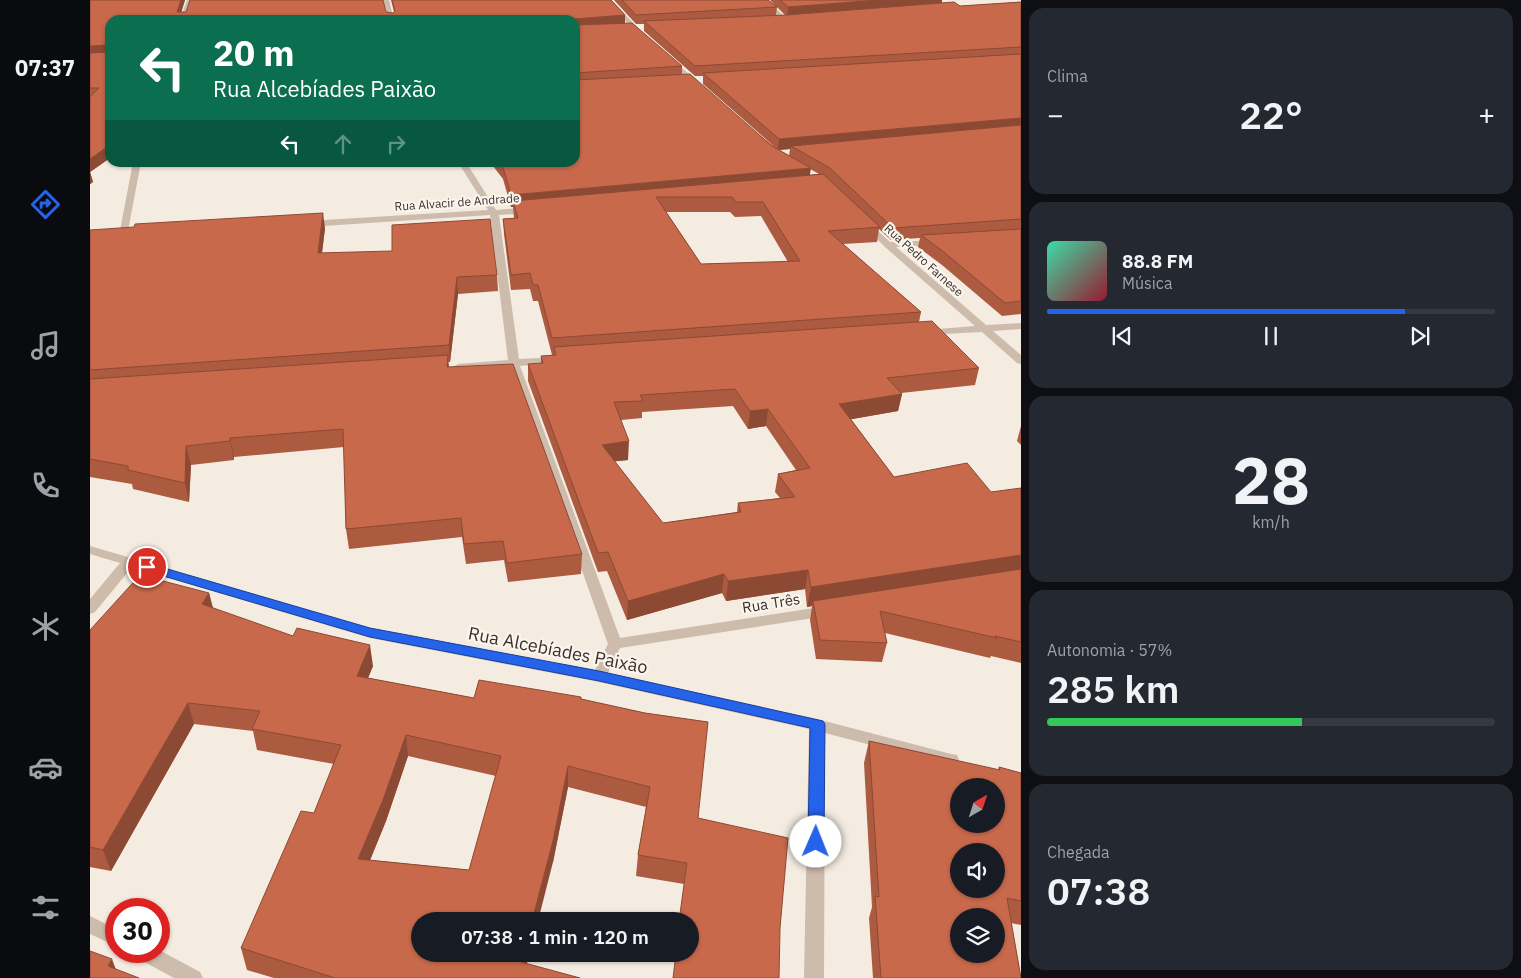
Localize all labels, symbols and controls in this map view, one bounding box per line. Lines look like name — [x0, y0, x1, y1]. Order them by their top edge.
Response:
text: 20 m — [213, 30, 295, 76]
icon: left — [130, 35, 195, 100]
text: 07:37 — [15, 53, 75, 82]
text: Clima — [1047, 66, 1088, 86]
text: Rua Alcebíades Paixão — [213, 74, 436, 103]
text: 22° — [1239, 90, 1303, 139]
text: − — [1047, 96, 1064, 133]
text: + — [1478, 96, 1495, 133]
icon: left — [276, 130, 304, 158]
icon: ahead — [329, 130, 357, 158]
icon: right — [382, 130, 410, 158]
icon: directions — [28, 187, 63, 222]
street label: Rua Alvacir de Andrade — [394, 190, 520, 214]
street label: Rua Pedro Farnese — [881, 221, 967, 300]
text: 88.8 FM — [1122, 249, 1193, 273]
text: Música — [1122, 273, 1172, 293]
icon: previous — [1108, 322, 1136, 350]
icon: pause — [1257, 322, 1285, 350]
icon: next — [1406, 322, 1434, 350]
icon: music — [28, 328, 63, 363]
text: 28 — [1232, 437, 1310, 522]
icon: phone — [28, 468, 63, 503]
text: km/h — [1252, 512, 1290, 532]
pin — [126, 546, 168, 588]
icon: arrive — [133, 553, 161, 581]
street label: Rua Três — [741, 589, 801, 617]
icon: climate — [28, 609, 63, 644]
street label: Rua Alcebíades Paixão — [466, 621, 650, 679]
text: Autonomia · 57% — [1047, 640, 1172, 660]
text: 285 km — [1047, 664, 1179, 713]
icon: car — [28, 750, 63, 785]
north arrow — [950, 778, 1005, 832]
map controls — [950, 778, 1005, 963]
position arrow — [789, 815, 841, 867]
text: Chegada — [1047, 842, 1110, 862]
button: sound — [950, 843, 1005, 898]
text: 07:38 — [1047, 866, 1150, 915]
icon: filters — [28, 890, 63, 925]
speed limit sign: 30 — [105, 898, 170, 963]
button: layers — [950, 908, 1005, 963]
text: 07:38 · 1 min · 120 m — [461, 925, 649, 949]

